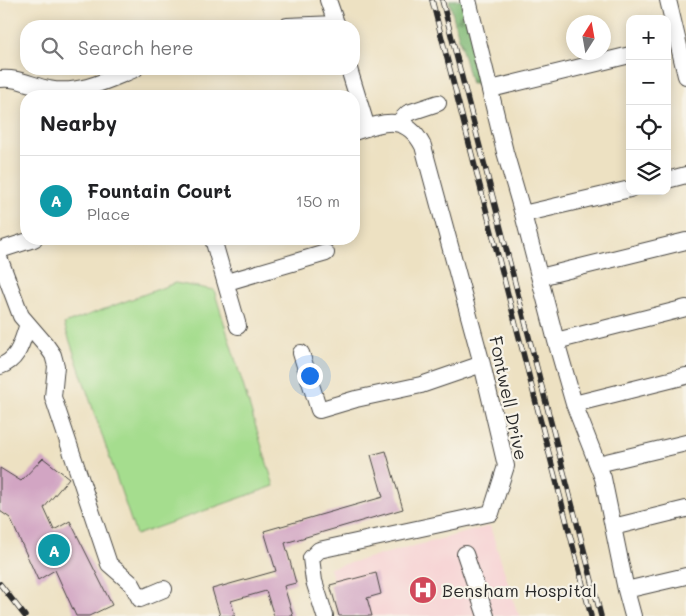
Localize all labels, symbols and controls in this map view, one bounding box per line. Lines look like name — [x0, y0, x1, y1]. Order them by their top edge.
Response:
north arrow — [566, 15, 611, 60]
map controls — [626, 15, 671, 195]
button: + — [626, 15, 671, 60]
search box — [20, 20, 360, 75]
icon: search — [38, 34, 66, 62]
text: Search here — [78, 35, 194, 60]
button: − — [626, 60, 671, 105]
button: locate — [626, 105, 671, 150]
text: Nearby — [40, 109, 117, 136]
button: layers — [626, 150, 671, 195]
text: Fountain Court — [87, 178, 232, 203]
text: A — [50, 190, 62, 211]
text: 150 m — [296, 190, 340, 211]
text: Place — [87, 203, 130, 224]
street label: Fontwell Drive — [484, 334, 534, 462]
your location — [297, 363, 323, 389]
pin: A — [38, 531, 70, 569]
hospital icon: Bensham Hospital — [408, 575, 438, 605]
place label: Bensham Hospital — [442, 578, 597, 602]

